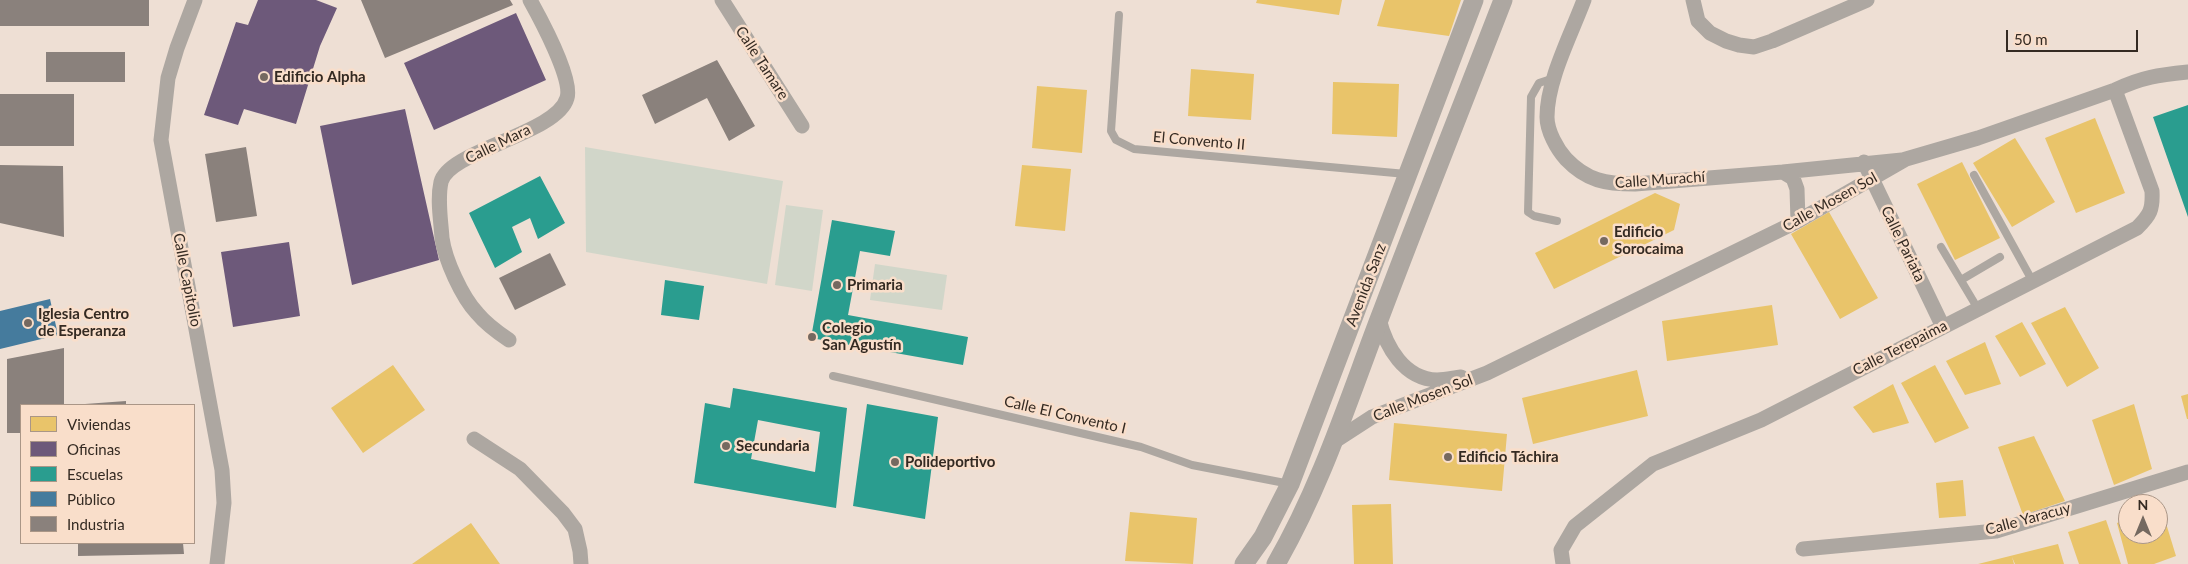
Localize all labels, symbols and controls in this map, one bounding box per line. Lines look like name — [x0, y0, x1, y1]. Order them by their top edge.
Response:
scale bar — [2008, 20, 2140, 52]
street label: Calle Tamare — [732, 23, 792, 103]
text: 50 m — [2014, 30, 2048, 48]
place label: Edificio Alpha — [274, 68, 366, 86]
marker: Edificio Alpha — [258, 71, 270, 83]
street label: Calle Mara — [462, 121, 534, 167]
street label: El Convento II — [1152, 128, 1246, 154]
street label: Calle Murachí — [1614, 168, 1706, 192]
street label: Calle Mosen Sol — [1780, 169, 1880, 235]
street label: Calle Pariata — [1877, 203, 1929, 285]
place label: Edificio Sorocaima — [1614, 223, 1684, 258]
street label: Calle Capitolio — [169, 232, 205, 328]
marker: Edificio Sorocaima — [1598, 235, 1610, 247]
street label: Avenida Sanz — [1342, 241, 1390, 329]
place label: Primaria — [847, 276, 903, 294]
marker: Primaria — [831, 279, 843, 291]
place label: Iglesia Centro de Esperanza — [38, 305, 129, 340]
street label: Calle Terepaima — [1850, 316, 1950, 380]
marker: Iglesia Centro de Esperanza — [22, 317, 34, 329]
place label: Colegio San Agustín — [822, 319, 901, 354]
marker: Colegio San Agustín — [806, 331, 818, 343]
street label: Calle Mosen Sol — [1371, 371, 1475, 425]
street label: Calle El Convento I — [1002, 392, 1128, 438]
legend — [20, 404, 195, 544]
text: Viviendas — [67, 415, 131, 433]
place label: Secundaria — [736, 437, 810, 455]
text: Oficinas — [67, 440, 121, 458]
marker: Secundaria — [720, 440, 732, 452]
place label: Edificio Táchira — [1458, 448, 1559, 466]
marker: Edificio Táchira — [1442, 451, 1454, 463]
place label: Polideportivo — [905, 453, 995, 471]
marker: Polideportivo — [889, 456, 901, 468]
text: Escuelas — [67, 465, 123, 483]
text: Público — [67, 490, 115, 508]
north arrow — [2118, 494, 2168, 544]
text: N — [2138, 496, 2148, 513]
street label: Calle Yaracuy — [1983, 499, 2073, 539]
text: Industria — [67, 515, 125, 533]

